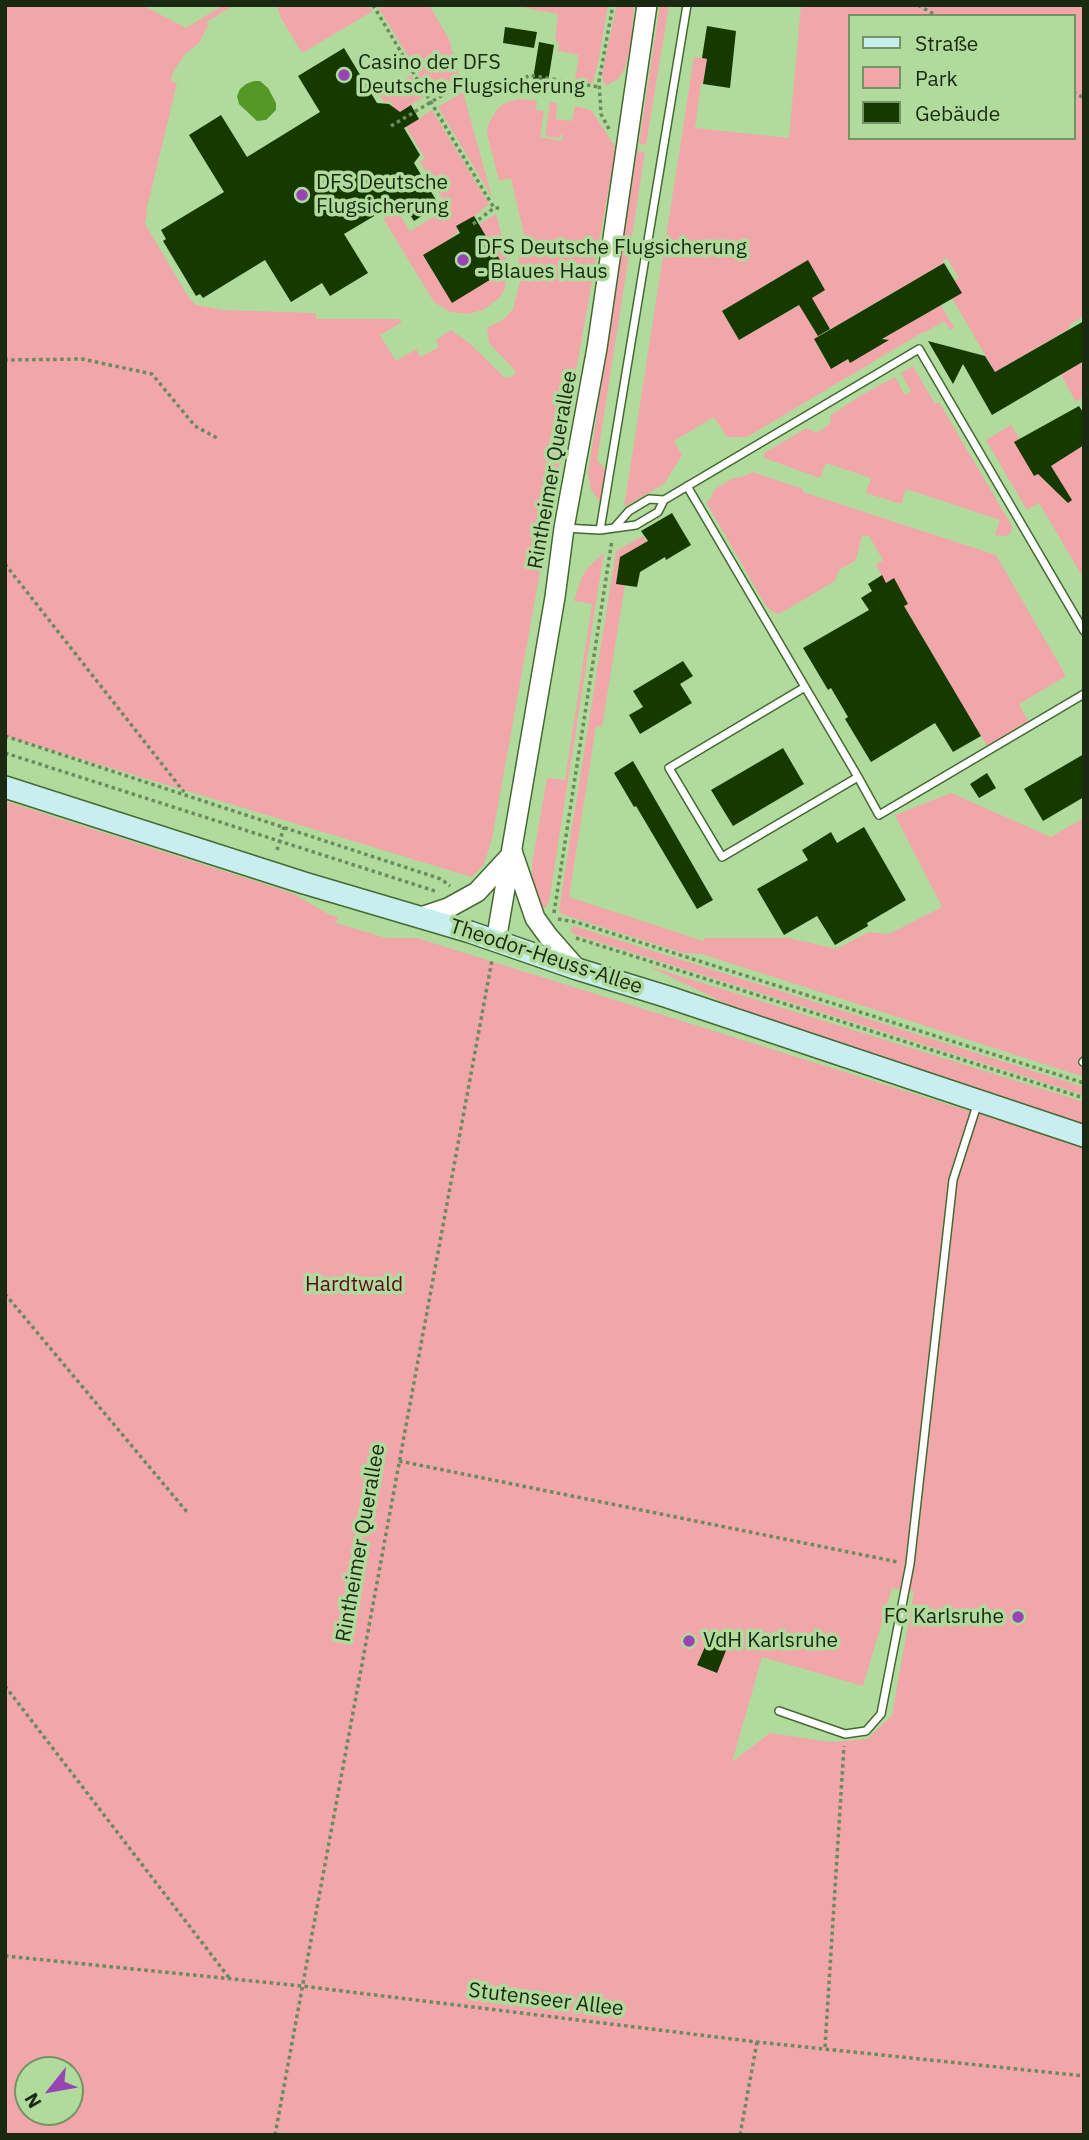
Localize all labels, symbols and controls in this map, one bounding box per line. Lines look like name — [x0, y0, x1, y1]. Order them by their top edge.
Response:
legend — [848, 14, 1075, 140]
text: Straße — [915, 29, 978, 57]
place label: Casino der DFS Deutsche Flugsicherung — [358, 50, 585, 100]
text: Park — [915, 64, 958, 92]
marker: Casino der DFS Deutsche Flugsicherung — [336, 67, 352, 83]
text: Gebäude — [915, 99, 1000, 127]
place label: DFS Deutsche Flugsicherung — [316, 170, 449, 220]
marker: DFS Deutsche Flugsicherung — [294, 187, 310, 203]
place label: DFS Deutsche Flugsicherung - Blaues Haus — [477, 235, 747, 285]
marker: DFS Deutsche Flugsicherung - Blaues Haus — [455, 252, 471, 268]
street label: Rintheimer Querallee — [523, 369, 583, 571]
street label: Theodor-Heuss-Allee — [446, 914, 646, 1000]
park label: Hardtwald — [305, 1272, 403, 1298]
street label: Rintheimer Querallee — [331, 1442, 391, 1644]
place label: FC Karlsruhe — [884, 1604, 1004, 1630]
marker: FC Karlsruhe — [1010, 1609, 1026, 1625]
place label: VdH Karlsruhe — [703, 1628, 838, 1654]
marker: VdH Karlsruhe — [681, 1633, 697, 1649]
street label: Stutenseer Allee — [467, 1978, 625, 2022]
north arrow — [14, 2056, 84, 2126]
text: N — [19, 2089, 47, 2113]

